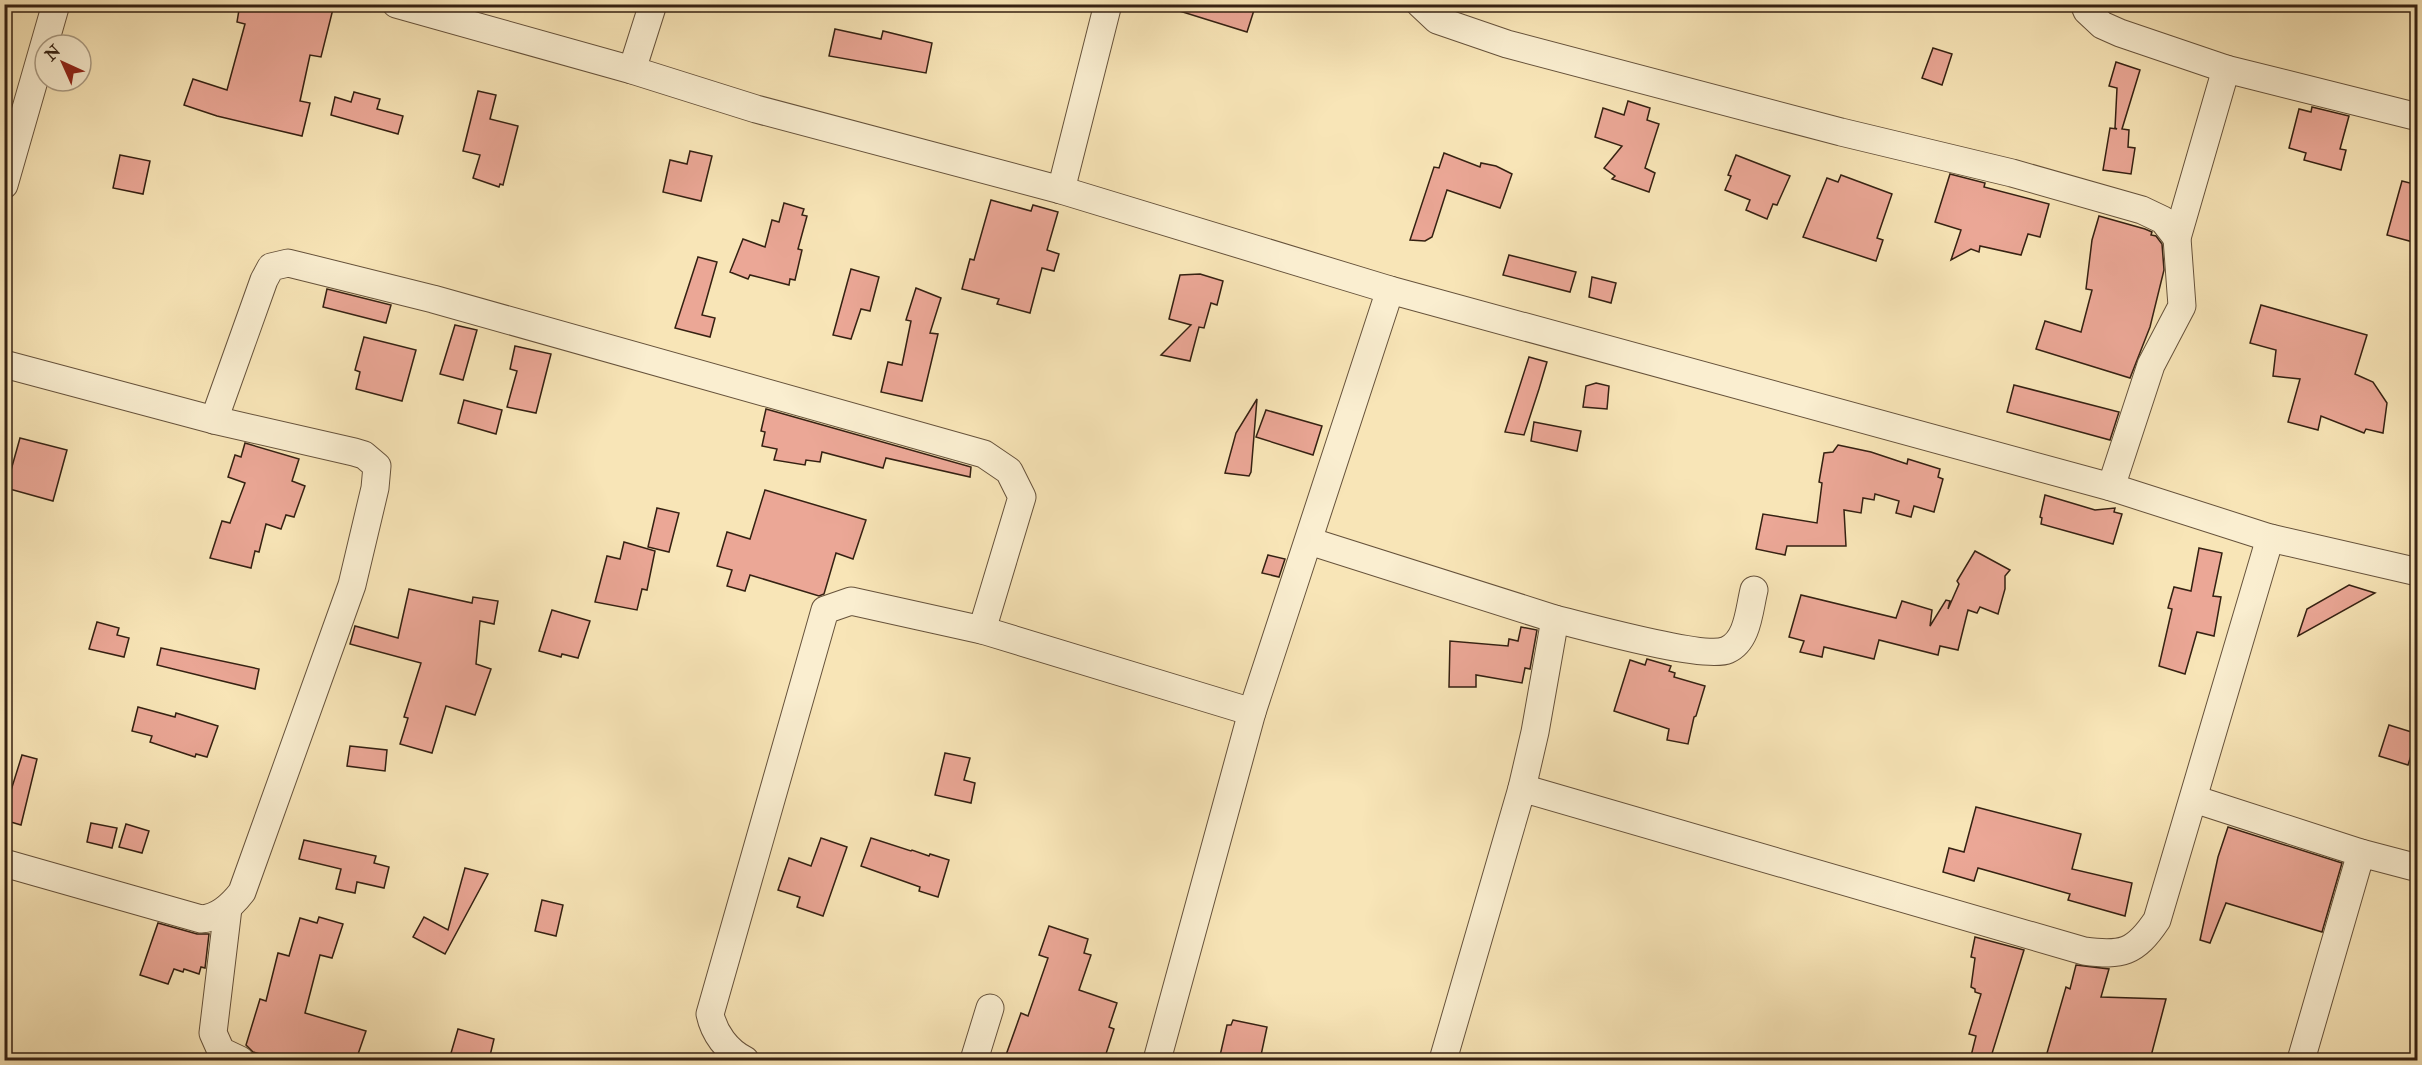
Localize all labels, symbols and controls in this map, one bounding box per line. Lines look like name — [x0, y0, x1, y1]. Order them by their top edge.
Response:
north arrow — [33, 33, 93, 93]
text: N — [40, 40, 66, 66]

